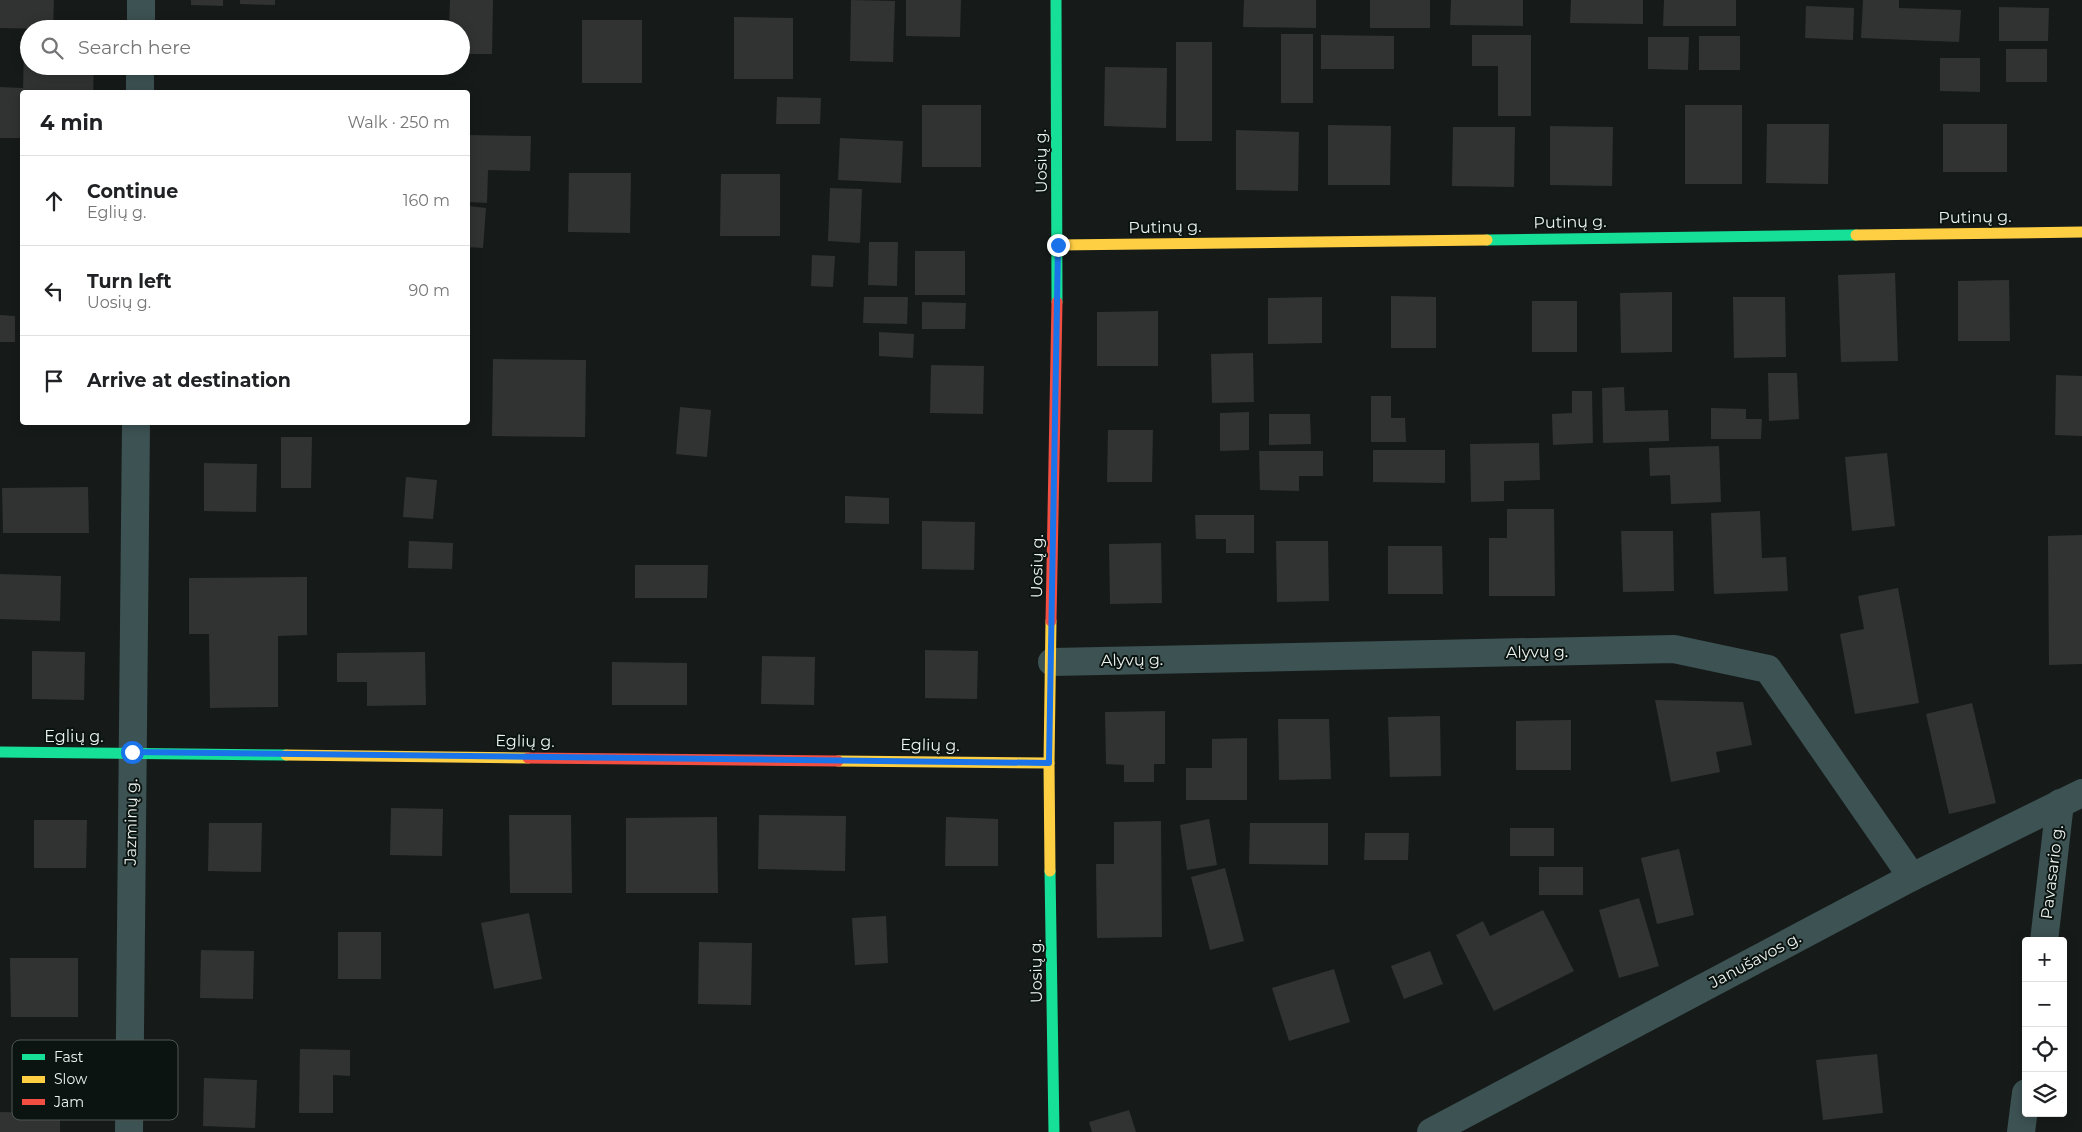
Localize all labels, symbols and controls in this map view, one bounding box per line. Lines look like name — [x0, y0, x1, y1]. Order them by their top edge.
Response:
search box — [20, 20, 470, 75]
icon: search — [38, 34, 66, 62]
text: Search here — [78, 36, 191, 59]
text: 4 min — [40, 110, 103, 135]
text: Walk · 250 m — [347, 113, 450, 132]
street label: Uosių g. — [1031, 129, 1051, 193]
text: Continue — [87, 180, 178, 203]
icon: ahead — [40, 187, 68, 215]
text: 160 m — [403, 191, 450, 210]
text: Eglių g. — [87, 203, 146, 222]
street label: Putinų g. — [1938, 207, 2012, 227]
street label: Putinų g. — [1533, 212, 1607, 232]
street label: Putinų g. — [1128, 217, 1202, 237]
route end — [1047, 234, 1070, 257]
text: Turn left — [87, 270, 172, 293]
icon: left — [40, 277, 68, 305]
text: 90 m — [408, 281, 450, 300]
text: Uosių g. — [87, 293, 151, 312]
icon: arrive — [40, 367, 68, 395]
text: Arrive at destination — [87, 369, 291, 392]
street label: Uosių g. — [1027, 534, 1047, 598]
street label: Alyvų g. — [1506, 642, 1568, 662]
street label: Alyvų g. — [1101, 650, 1163, 670]
street label: Eglių g. — [44, 727, 104, 746]
street label: Eglių g. — [495, 731, 555, 751]
street label: Eglių g. — [900, 735, 960, 755]
route start — [121, 741, 144, 764]
street label: Jazminų g. — [121, 778, 141, 867]
street label: Pavasario g. — [2037, 824, 2067, 920]
street label: Janušavos g. — [1705, 928, 1804, 993]
map controls — [2022, 937, 2067, 1117]
button: + — [2022, 937, 2067, 982]
street label: Uosių g. — [1026, 939, 1046, 1003]
button: − — [2022, 982, 2067, 1027]
button: locate — [2022, 1027, 2067, 1072]
legend — [12, 1040, 178, 1120]
text: Fast — [54, 1048, 84, 1066]
text: Slow — [54, 1070, 88, 1088]
button: layers — [2022, 1072, 2067, 1117]
text: Jam — [53, 1093, 84, 1111]

